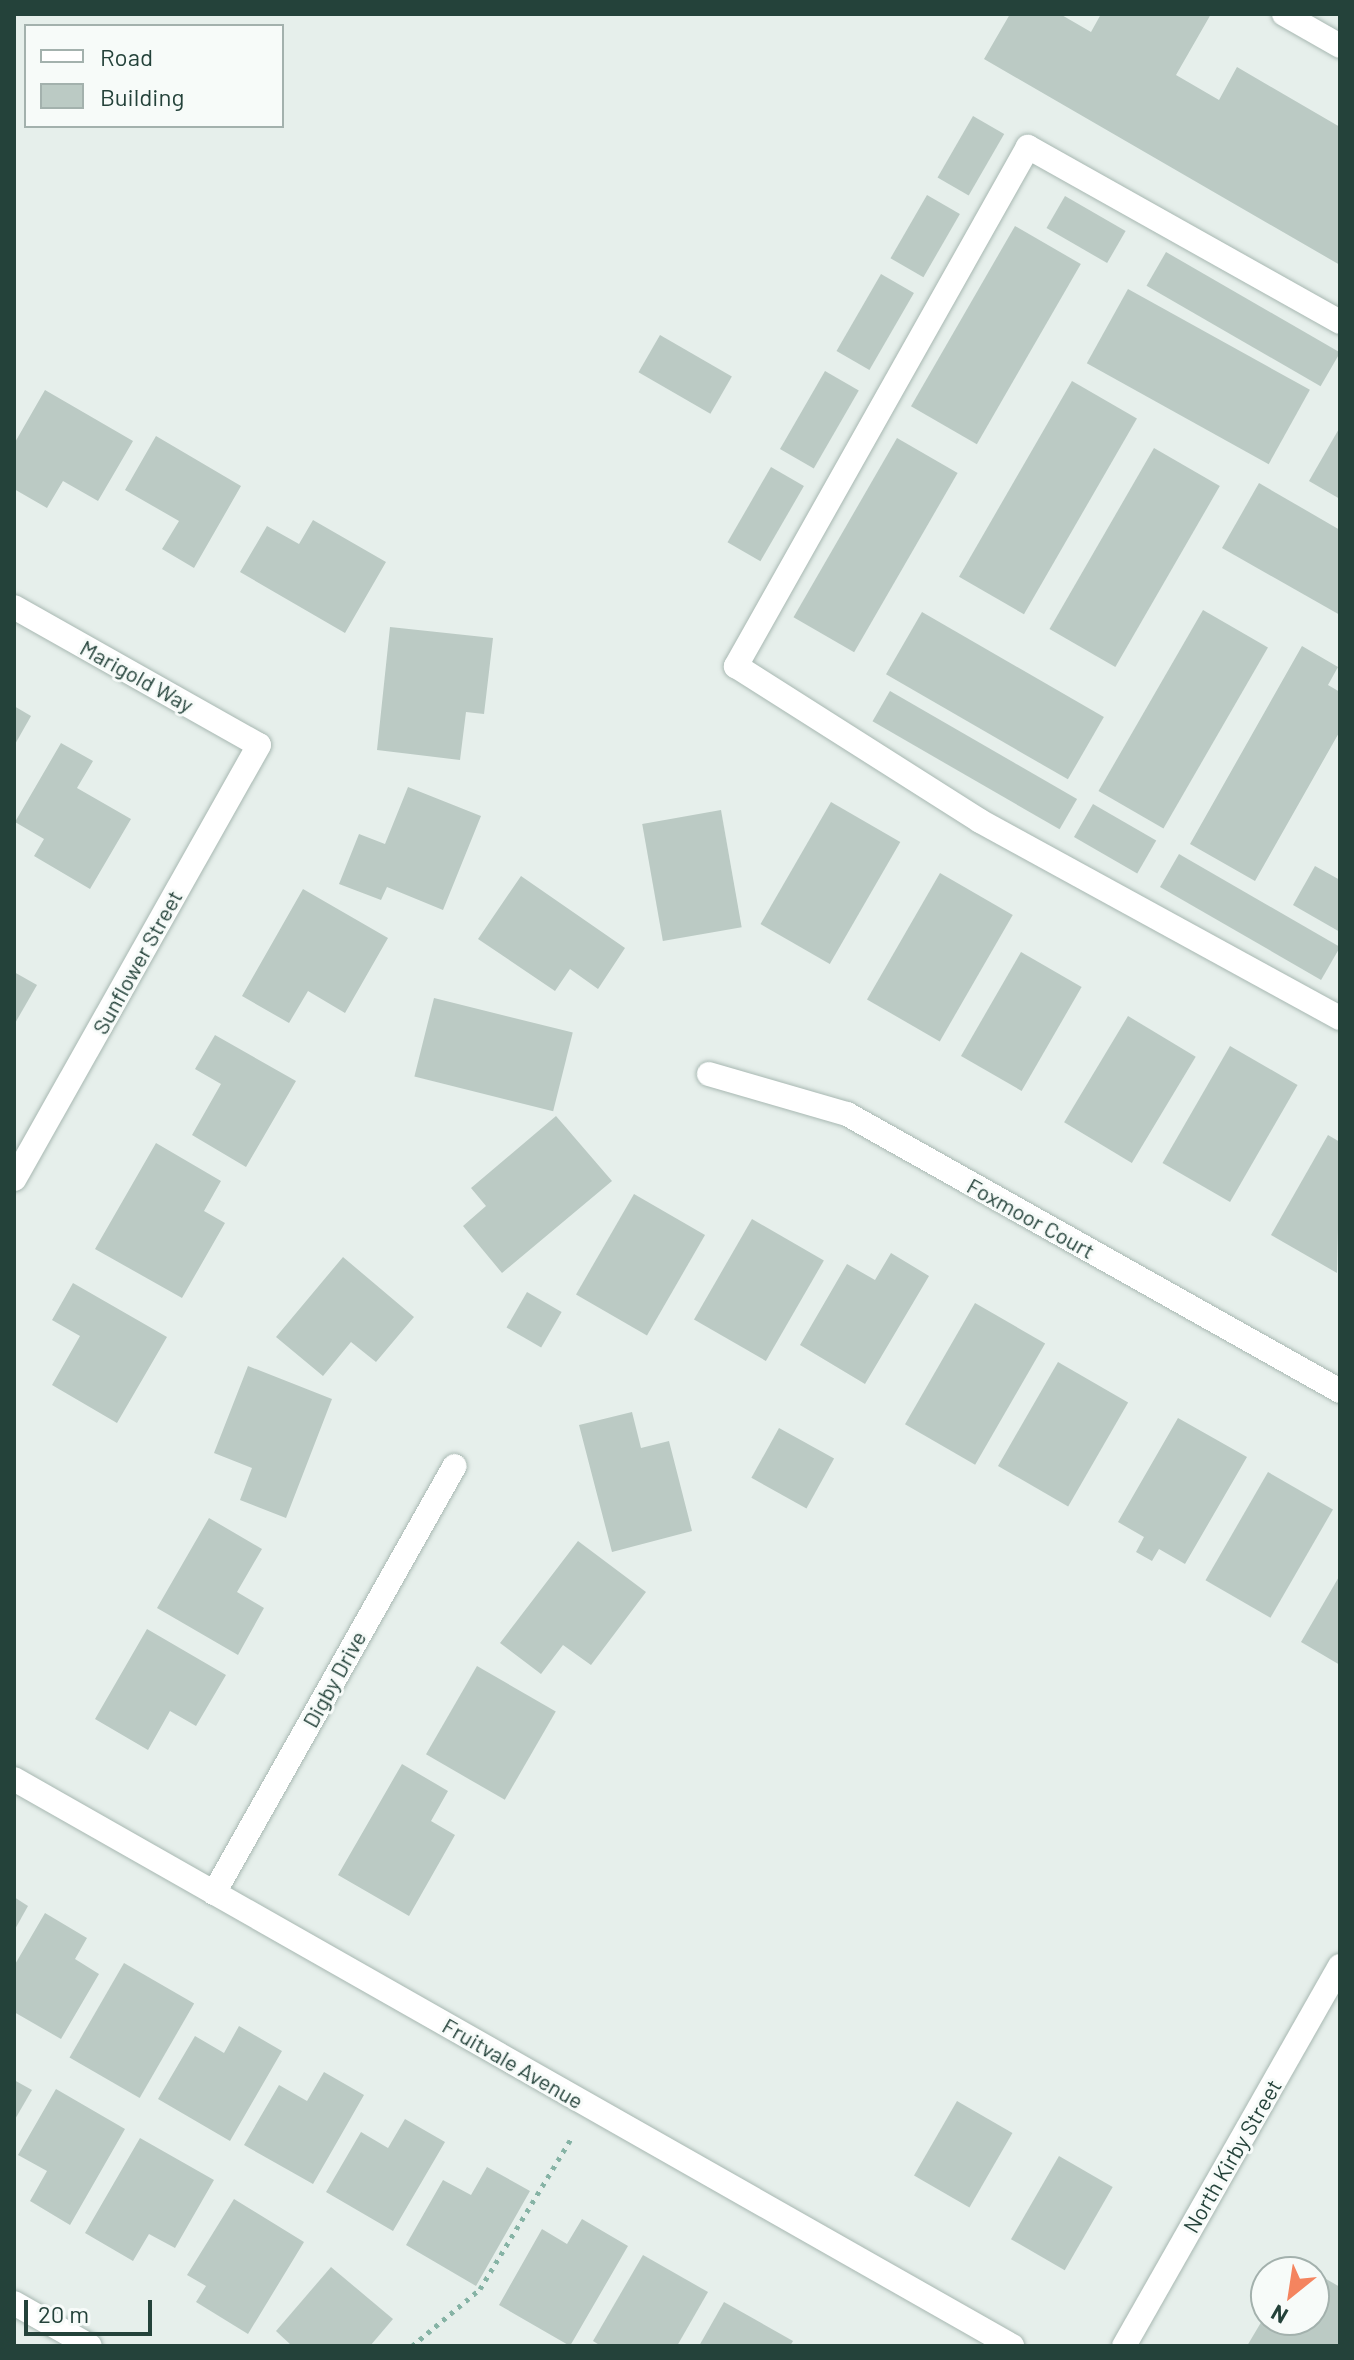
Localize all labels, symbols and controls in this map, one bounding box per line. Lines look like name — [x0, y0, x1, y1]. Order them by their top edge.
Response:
legend — [24, 24, 284, 128]
text: Road — [100, 42, 153, 71]
text: Building — [100, 82, 184, 111]
street label: Marigold Way — [76, 634, 198, 718]
street label: Sunflower Street — [87, 885, 187, 1039]
street label: Foxmoor Court — [963, 1172, 1099, 1264]
street label: Digby Drive — [297, 1626, 371, 1732]
street label: Fruitvale Avenue — [438, 2012, 588, 2114]
street label: North Kirby Street — [1177, 2075, 1287, 2237]
north arrow — [1250, 2256, 1330, 2336]
scale bar — [28, 2284, 156, 2334]
text: 20 m — [38, 2299, 89, 2328]
text: N — [1266, 2300, 1292, 2330]

